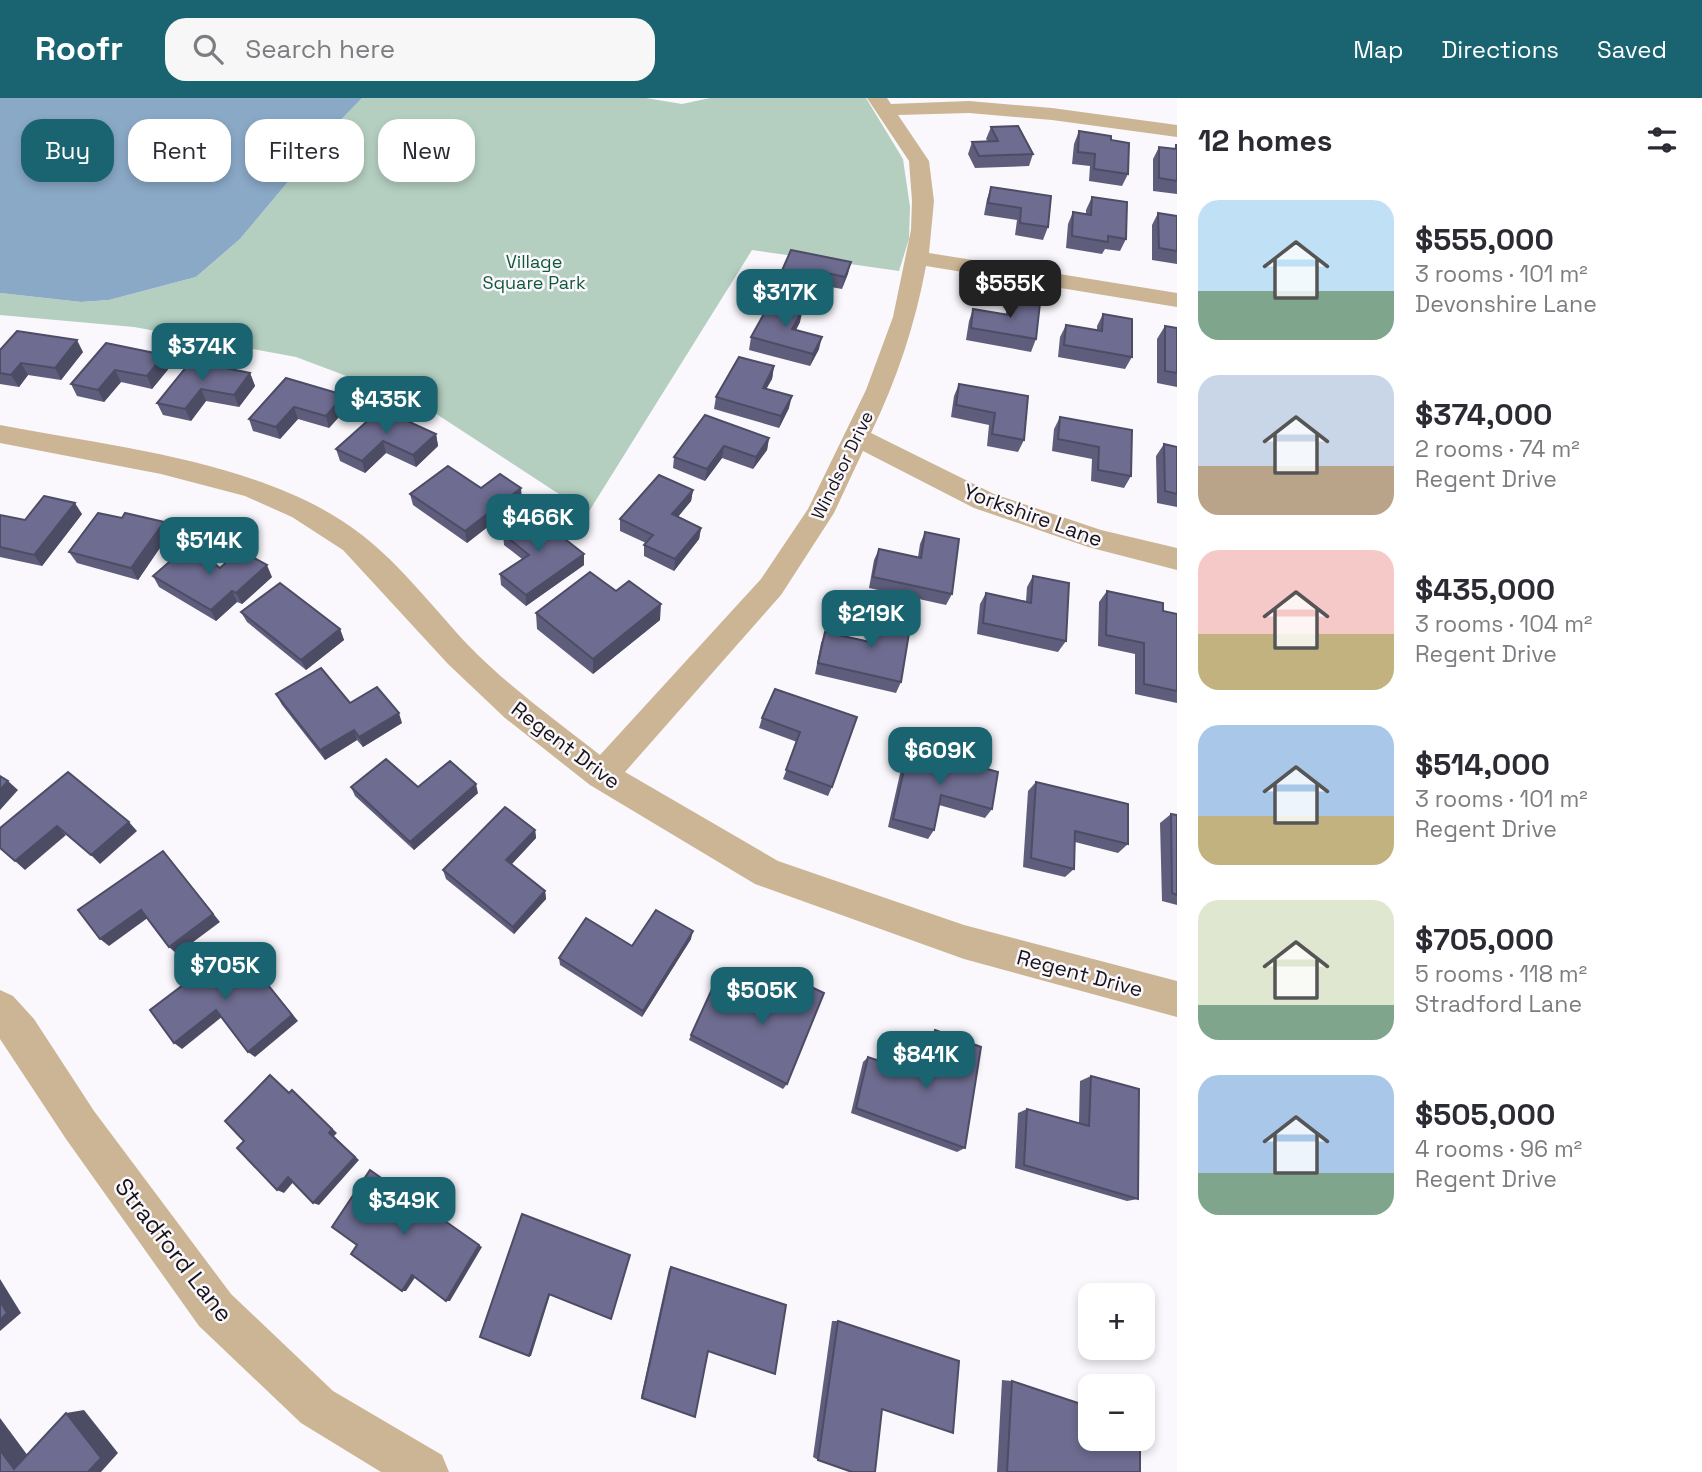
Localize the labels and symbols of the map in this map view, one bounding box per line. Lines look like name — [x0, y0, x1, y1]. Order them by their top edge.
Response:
park label: Village Square Park — [482, 250, 586, 294]
pin: $555K — [961, 260, 1059, 320]
pin: $317K — [736, 270, 834, 329]
pin: $374K — [153, 324, 251, 383]
pin: $435K — [337, 376, 435, 436]
street label: Windsor Drive — [806, 407, 878, 523]
street label: Yorkshire Lane — [960, 477, 1106, 553]
pin: $466K — [489, 494, 587, 554]
pin: $514K — [160, 518, 258, 577]
pin: $219K — [822, 590, 920, 650]
street label: Regent Drive — [506, 695, 626, 795]
pin: $609K — [891, 728, 989, 787]
pin: $705K — [176, 942, 274, 1002]
street label: Regent Drive — [1014, 943, 1146, 1003]
pin: $505K — [713, 968, 811, 1027]
pin: $841K — [877, 1032, 975, 1091]
street label: Stradford Lane — [108, 1172, 240, 1328]
pin: $349K — [355, 1178, 453, 1237]

